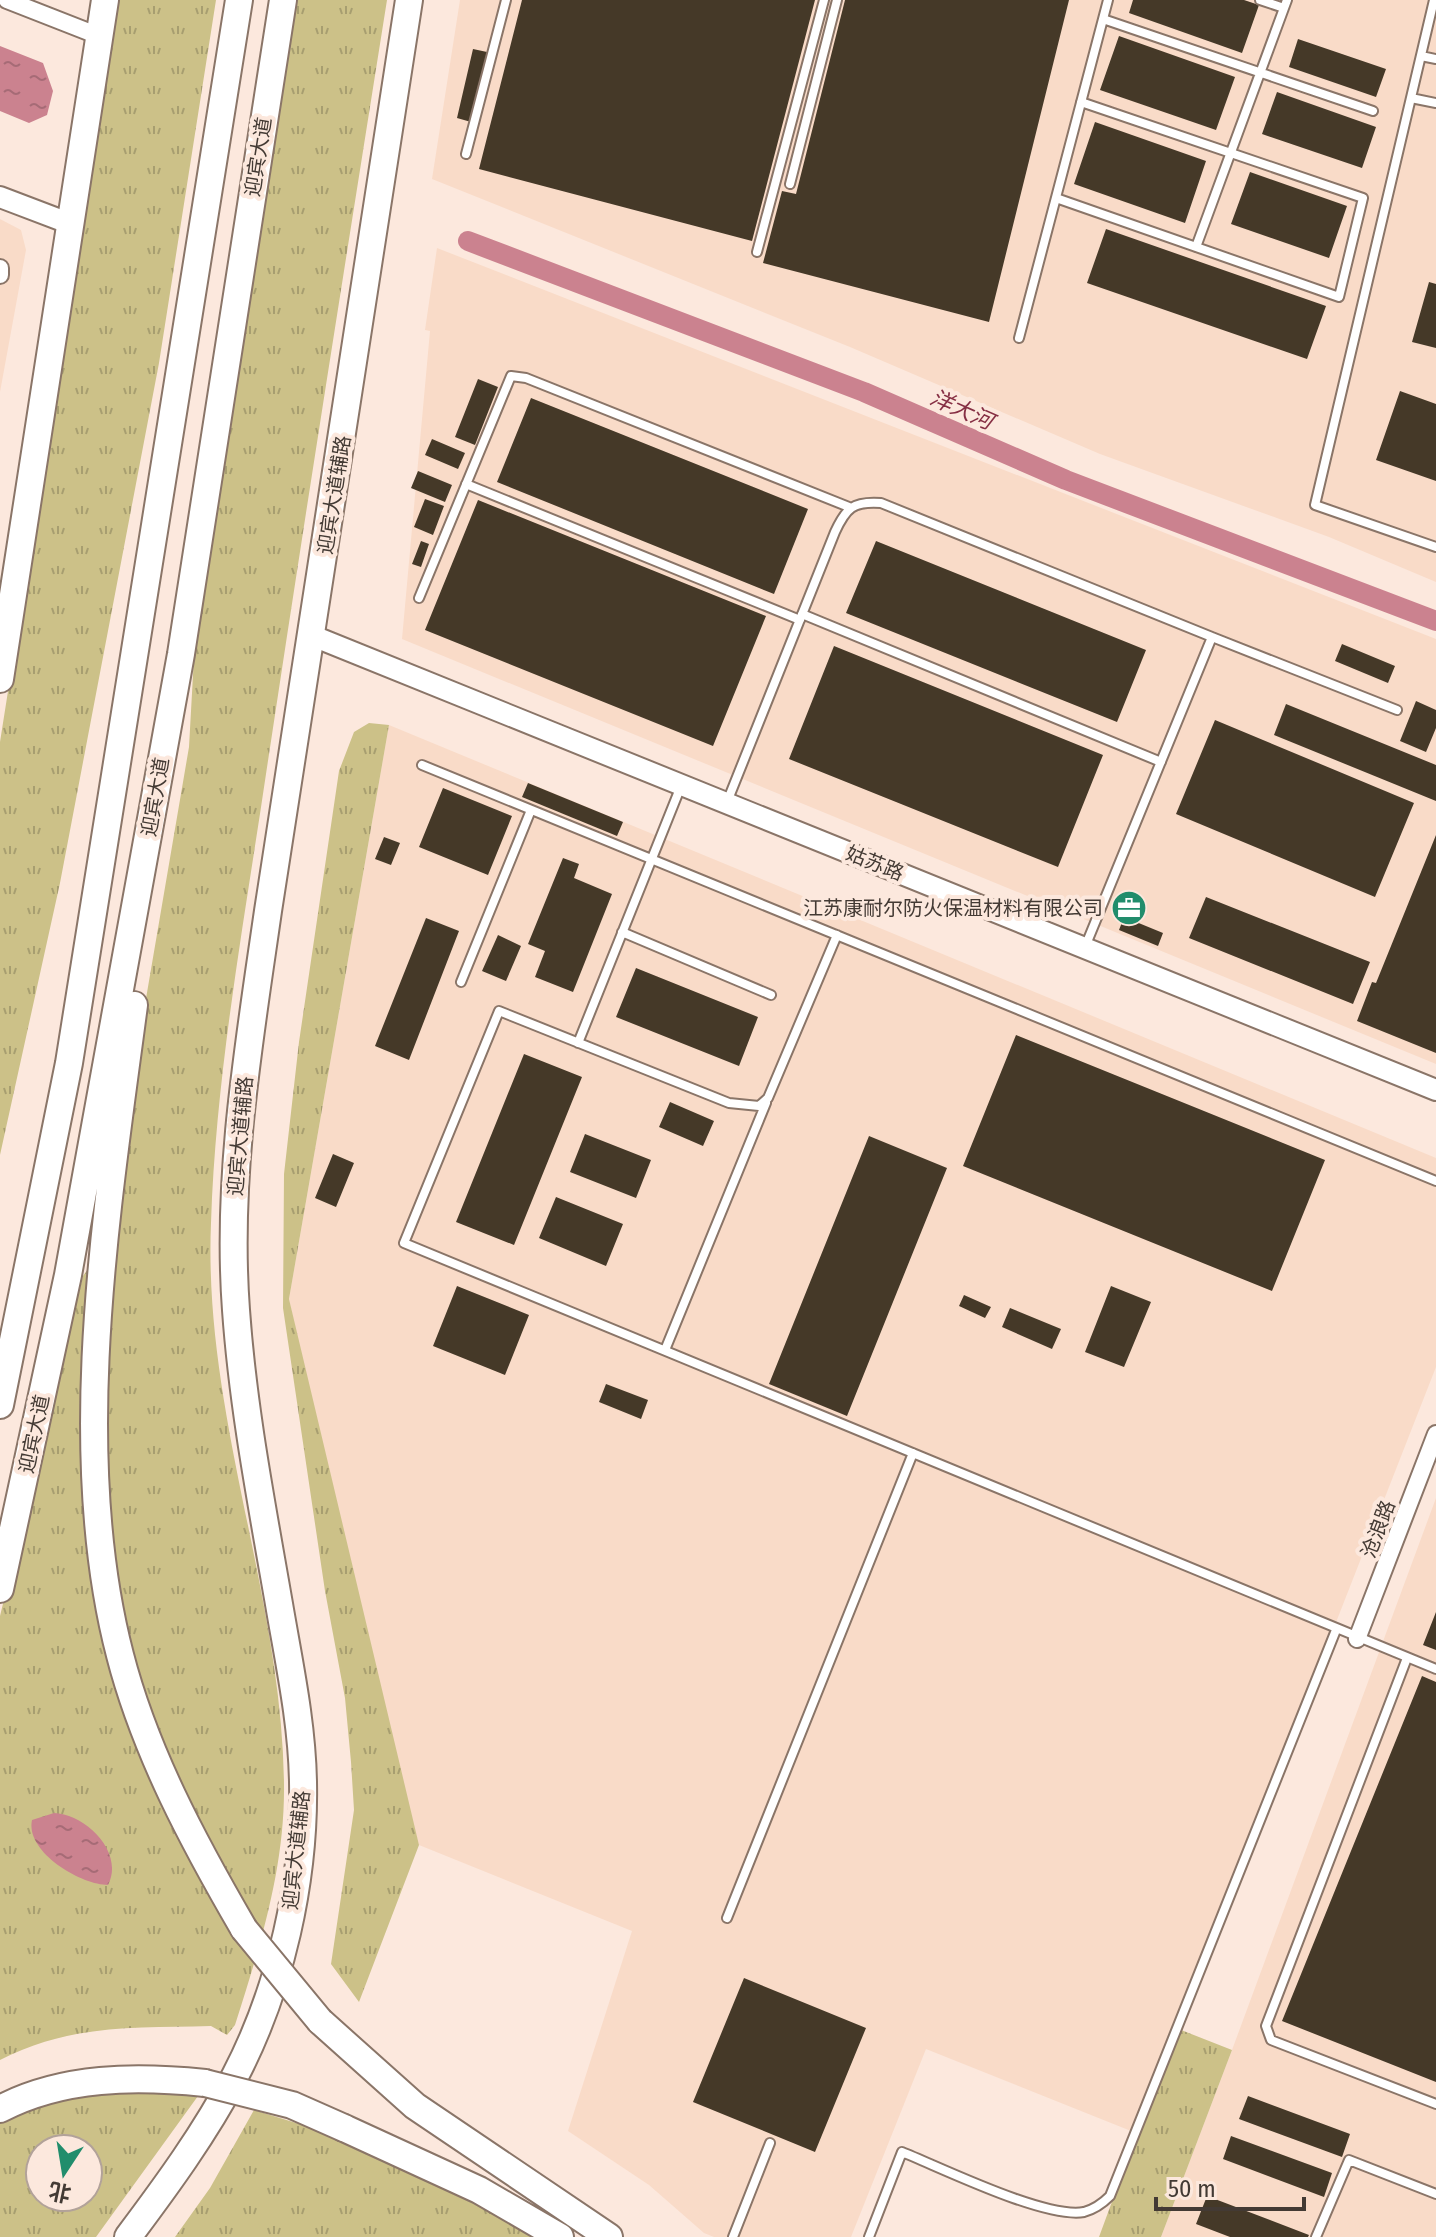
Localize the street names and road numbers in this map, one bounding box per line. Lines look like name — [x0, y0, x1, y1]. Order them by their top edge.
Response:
street label: 迎宾大道 — [240, 116, 276, 198]
street label: 迎宾大道辅路 — [313, 434, 355, 556]
street label: 迎宾大道 — [136, 756, 174, 838]
street label: 姑苏路 — [843, 841, 907, 885]
street label: 迎宾大道辅路 — [223, 1075, 257, 1197]
street label: 迎宾大道 — [14, 1392, 54, 1476]
street label: 沧浪路 — [1356, 1497, 1400, 1561]
street label: 迎宾大道辅路 — [278, 1789, 314, 1911]

